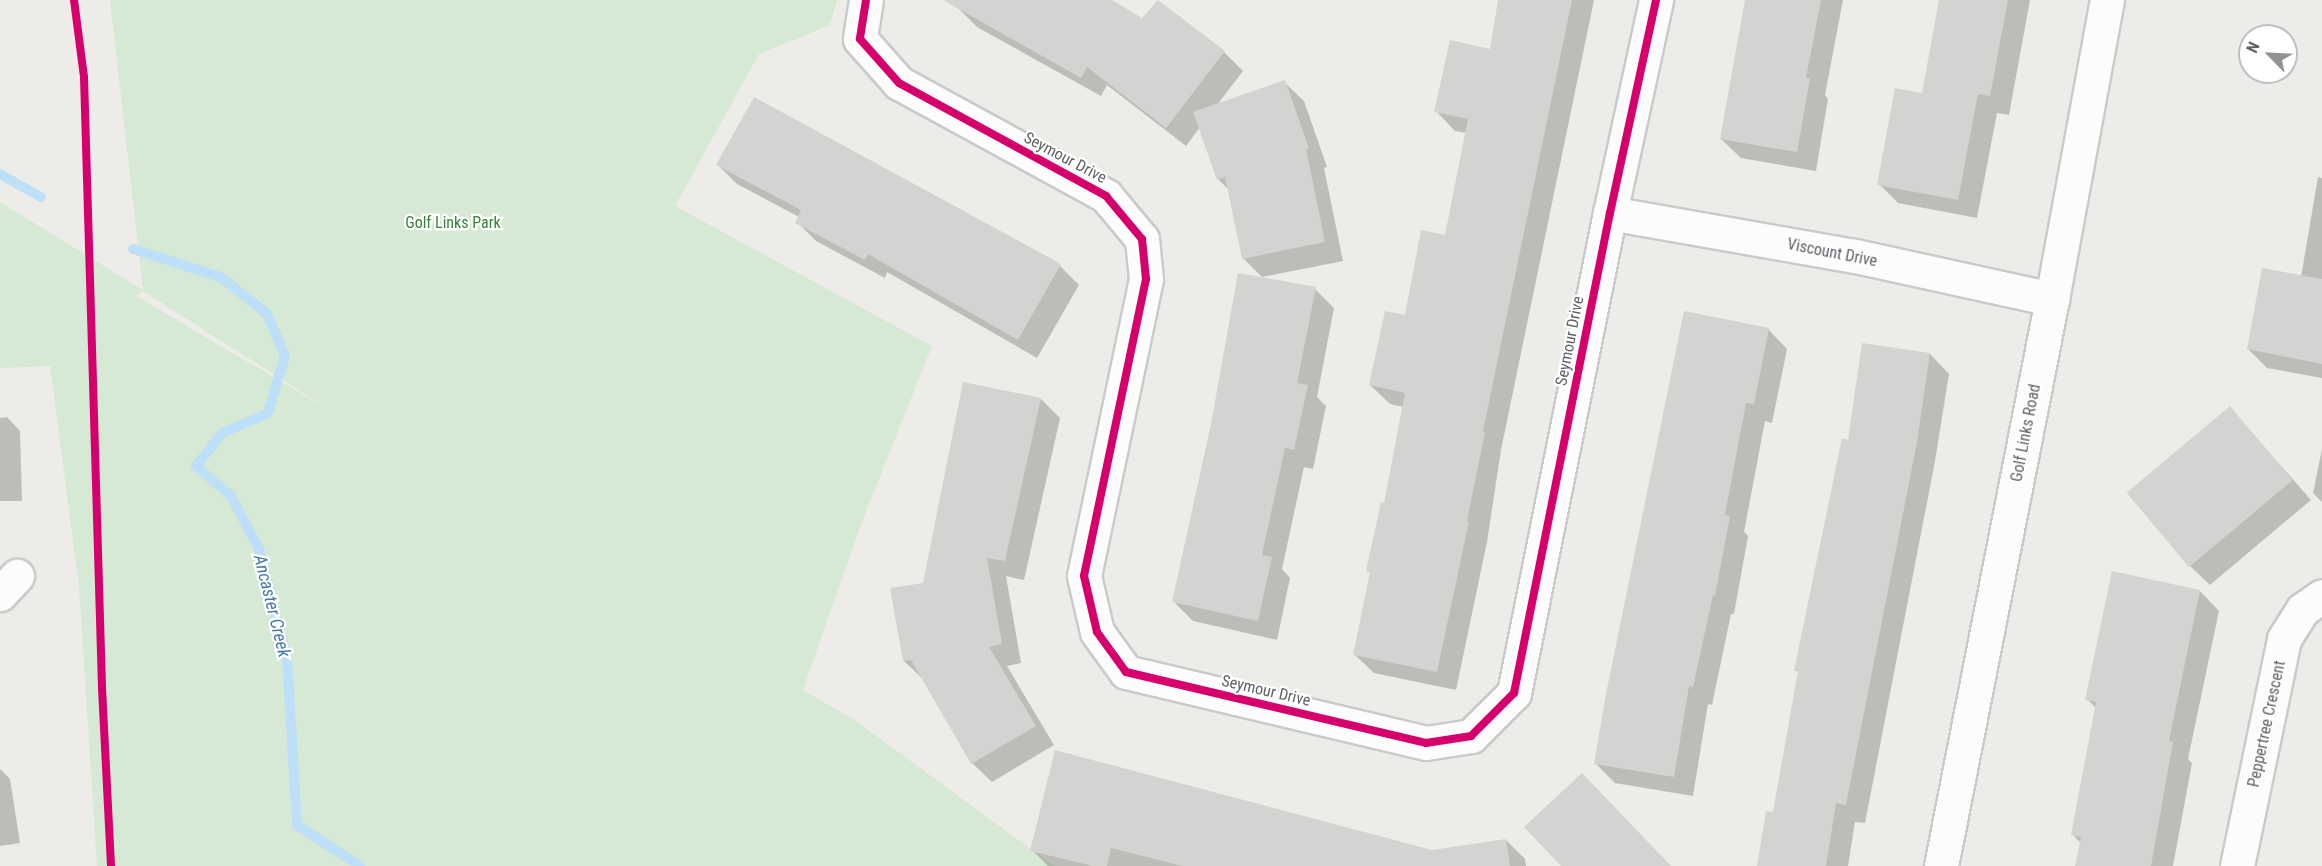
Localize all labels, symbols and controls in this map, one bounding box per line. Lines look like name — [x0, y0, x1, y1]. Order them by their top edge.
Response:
north arrow — [2238, 24, 2298, 84]
text: N — [2242, 39, 2264, 56]
street label: Seymour Drive — [1020, 128, 1110, 188]
park label: Golf Links Park — [405, 213, 501, 233]
street label: Viscount Drive — [1785, 235, 1879, 271]
street label: Seymour Drive — [1552, 295, 1588, 387]
street label: Golf Links Road — [2007, 382, 2045, 484]
water label: Ancaster Creek — [249, 552, 295, 660]
street label: Peppertree Crescent — [2244, 659, 2290, 789]
street label: Seymour Drive — [1220, 671, 1312, 711]

